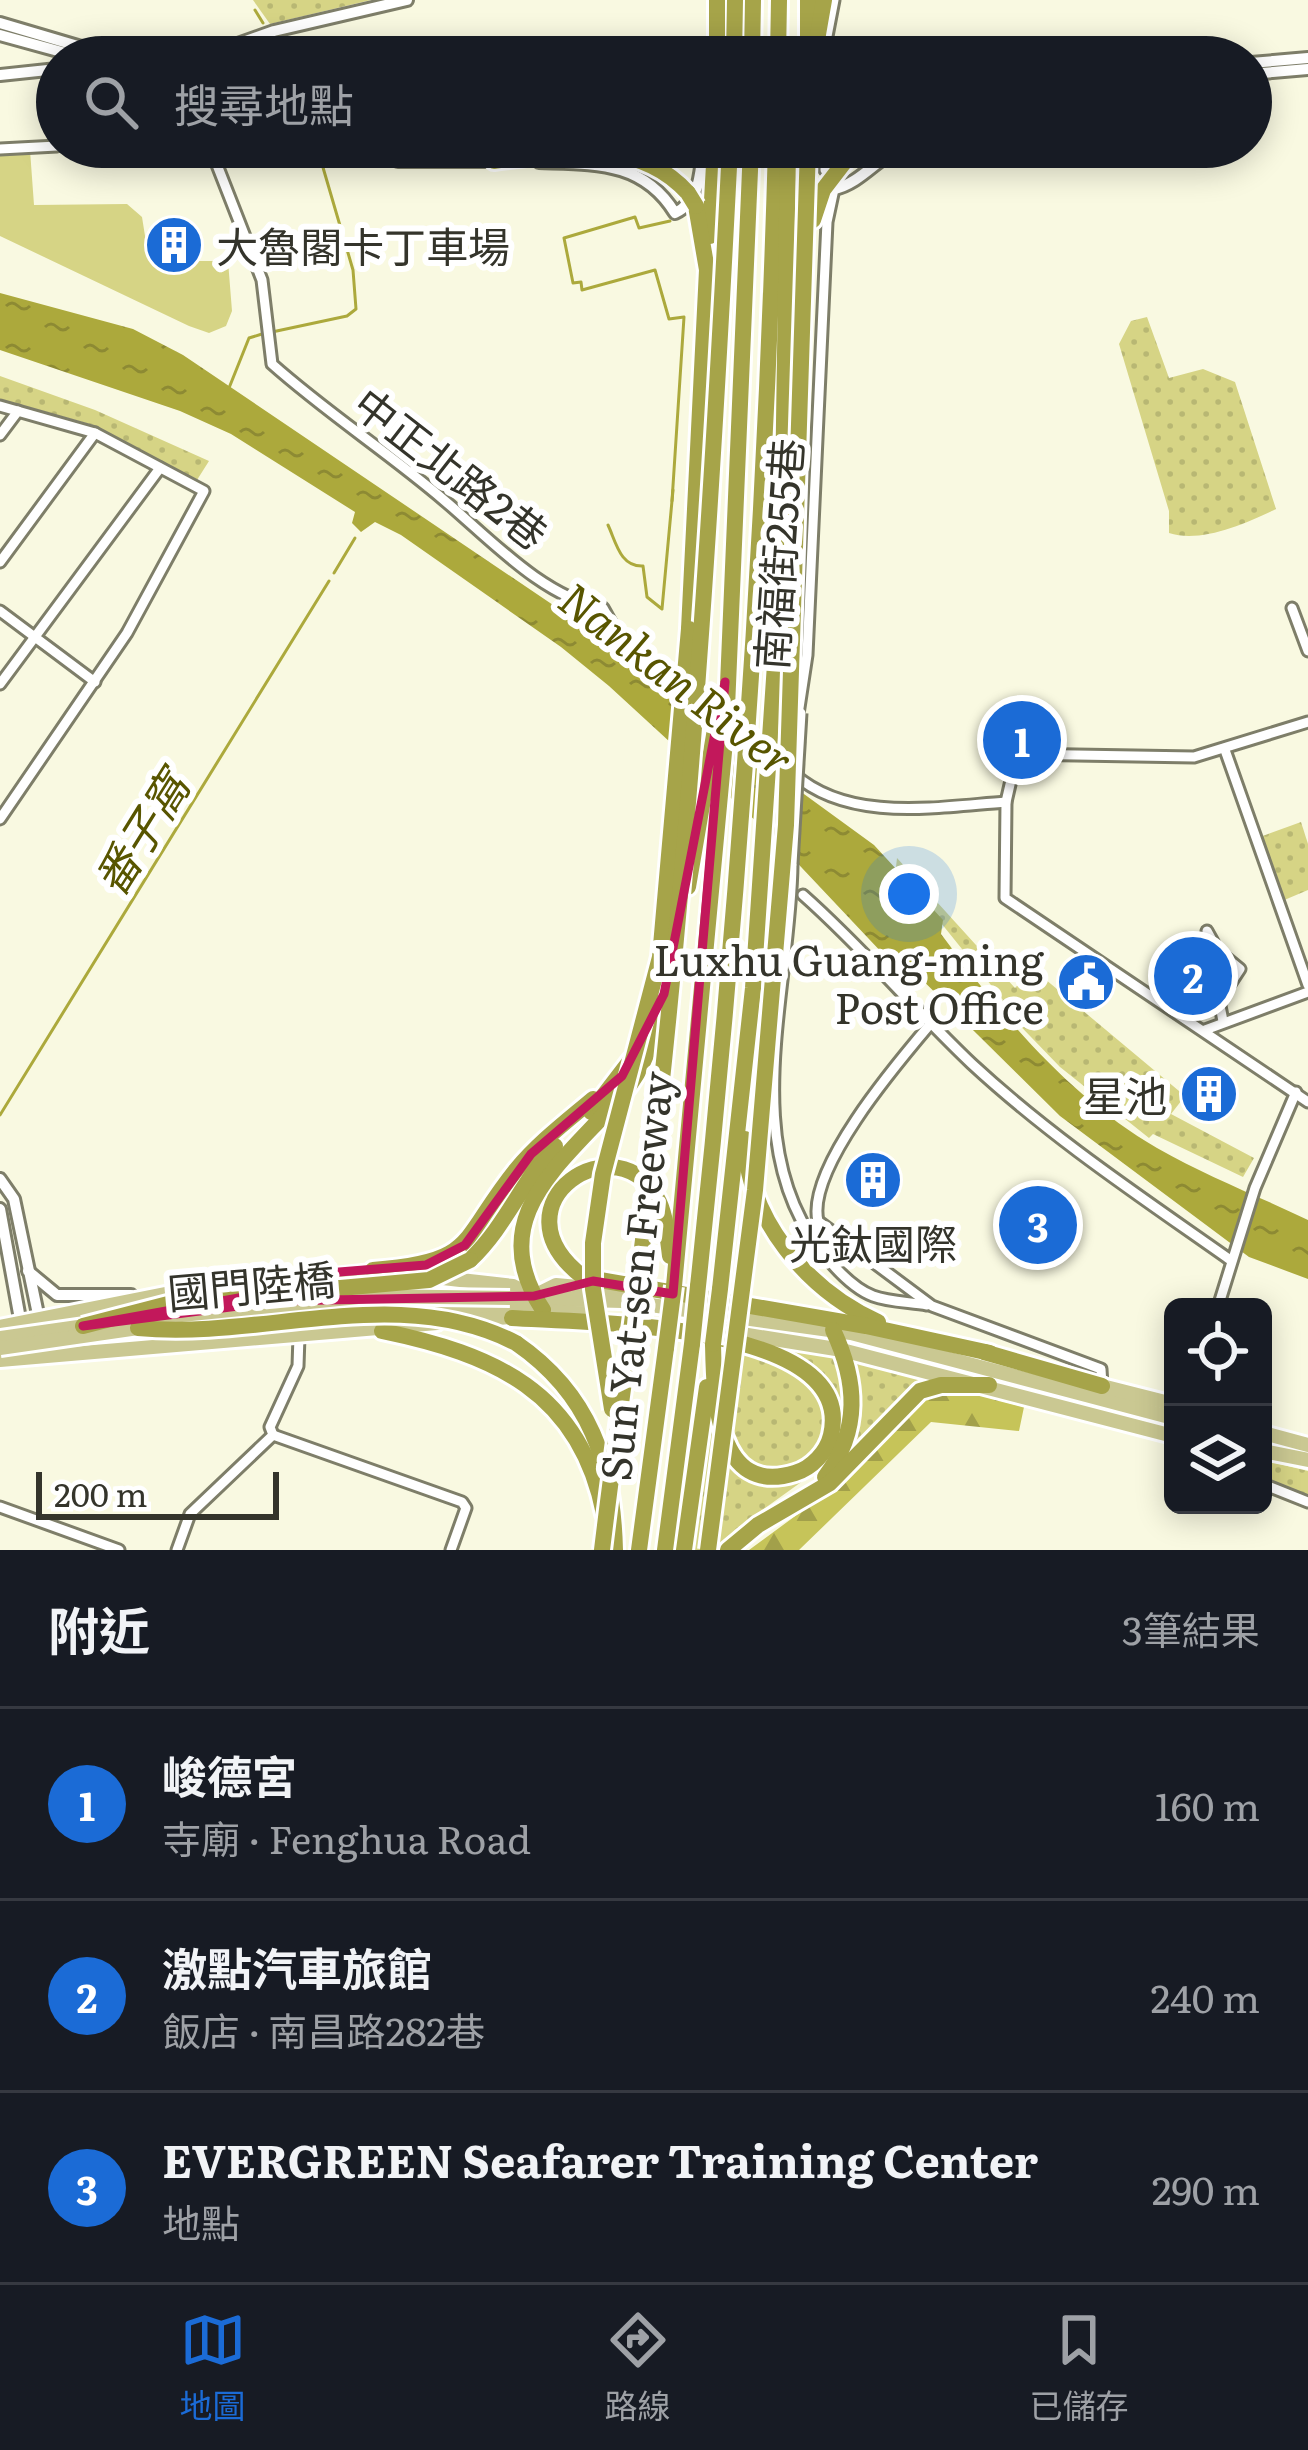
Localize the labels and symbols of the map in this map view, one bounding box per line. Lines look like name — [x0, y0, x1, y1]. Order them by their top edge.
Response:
building icon: 大魯閣卡丁車場 — [143, 214, 205, 276]
place label: 大魯閣卡丁車場 — [216, 214, 510, 276]
street label: 中正北路2巷 — [342, 371, 562, 563]
street label: 南福街255巷 — [738, 436, 816, 672]
water label: Nankan River — [546, 564, 810, 790]
pin: 1 — [983, 695, 1061, 785]
water label: 番子窩 — [75, 752, 206, 907]
your location — [879, 864, 939, 924]
place label: Luxhu Guang-ming Post Office — [653, 927, 1045, 1037]
pin: 2 — [1154, 931, 1232, 1021]
public building icon: Luxhu Guang-ming Post Office — [1055, 951, 1117, 1013]
place label: 星池 — [1083, 1063, 1167, 1125]
building icon: 星池 — [1178, 1063, 1240, 1125]
street label: Sun Yat-sen Freeway — [582, 1068, 686, 1484]
building icon: 光鈦國際 — [842, 1149, 904, 1211]
pin: 3 — [999, 1180, 1077, 1270]
place label: 光鈦國際 — [789, 1211, 957, 1273]
street label: 國門陸橋 — [165, 1246, 337, 1322]
scale bar — [36, 1466, 279, 1519]

